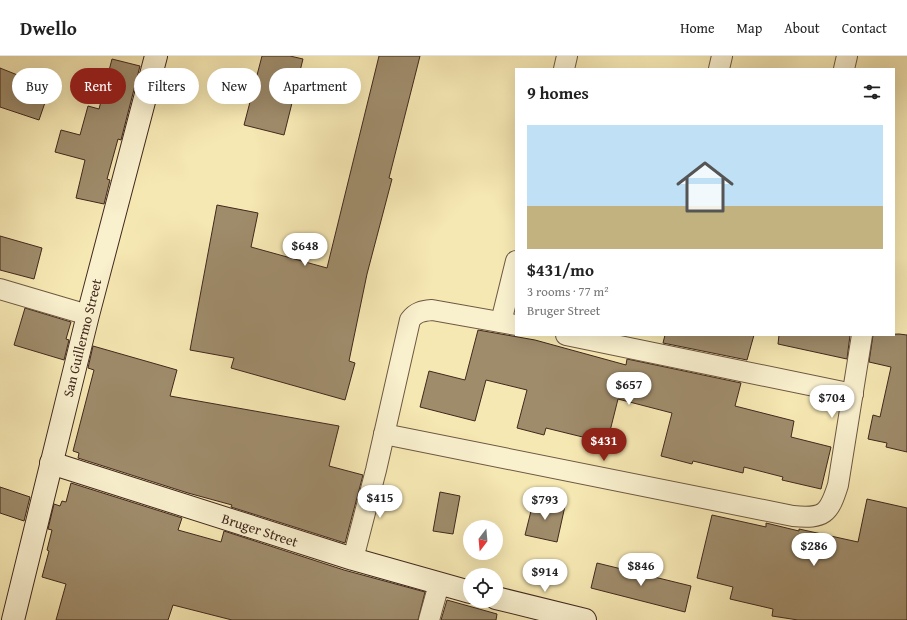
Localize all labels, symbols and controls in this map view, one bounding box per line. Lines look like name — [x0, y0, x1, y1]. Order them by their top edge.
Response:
text: Dwello — [20, 14, 77, 42]
text: Home — [680, 18, 715, 38]
text: Map — [737, 18, 762, 38]
text: About — [784, 18, 820, 38]
text: Contact — [842, 18, 887, 38]
chip: Buy — [12, 68, 62, 104]
chip: Rent — [70, 68, 126, 104]
chip: Filters — [134, 68, 199, 104]
chip: New — [207, 68, 261, 104]
chip: Apartment — [269, 68, 361, 104]
text: 9 homes — [527, 80, 589, 105]
icon: filters — [861, 81, 883, 103]
icon: home — [669, 151, 741, 223]
pin: $648 — [281, 233, 329, 267]
text: $648 — [292, 236, 318, 255]
text: $431/mo — [527, 257, 594, 282]
street label: San Guillermo Street — [58, 277, 106, 399]
text: 3 rooms · 77 m² — [527, 282, 609, 301]
text: Bruger Street — [527, 301, 600, 320]
pin: $657 — [605, 372, 653, 406]
text: $657 — [616, 375, 642, 394]
pin: $704 — [808, 385, 856, 419]
text: $704 — [819, 388, 845, 407]
pin: $431 — [580, 428, 628, 462]
text: $431 — [591, 431, 617, 450]
pin: $415 — [356, 485, 404, 519]
pin: $793 — [521, 487, 569, 521]
text: $415 — [367, 488, 393, 507]
text: $793 — [532, 490, 558, 509]
street label: Bruger Street — [219, 508, 301, 552]
north arrow — [463, 520, 503, 560]
map controls — [463, 520, 503, 608]
pin: $286 — [790, 533, 838, 567]
text: $286 — [801, 536, 827, 555]
pin: $846 — [617, 553, 665, 587]
text: $846 — [628, 556, 654, 575]
pin: $914 — [521, 559, 569, 593]
text: $914 — [532, 562, 558, 581]
button: locate — [463, 568, 503, 608]

